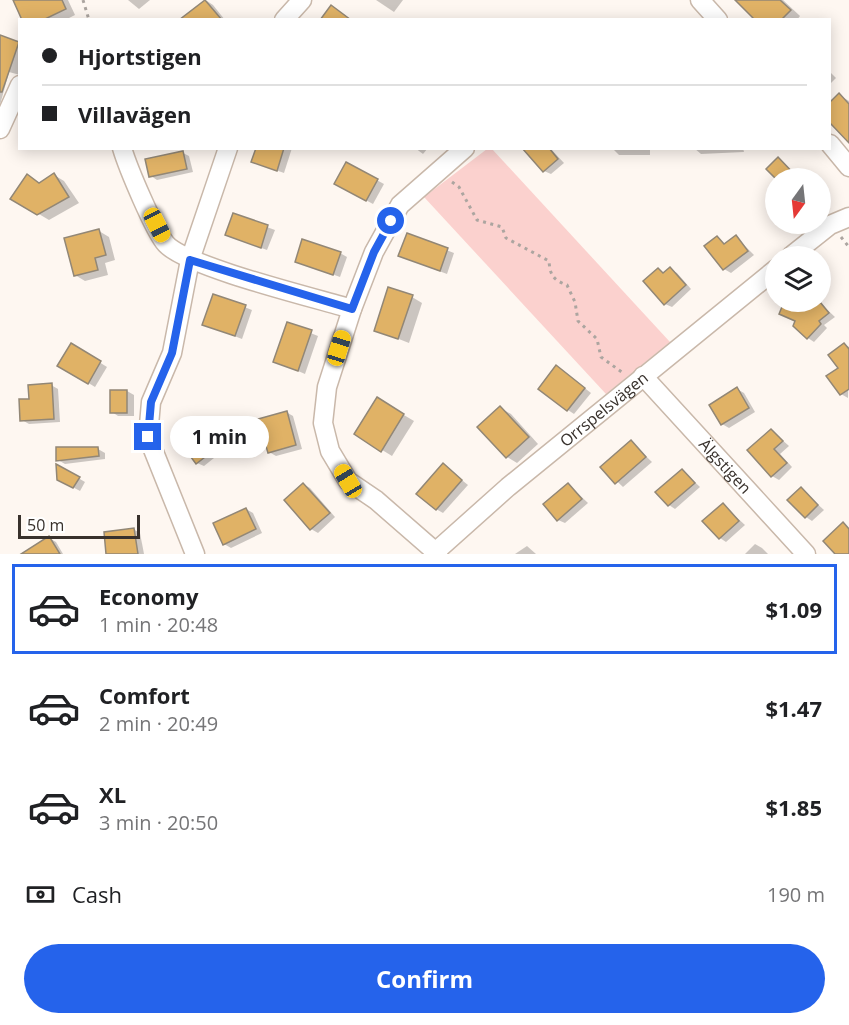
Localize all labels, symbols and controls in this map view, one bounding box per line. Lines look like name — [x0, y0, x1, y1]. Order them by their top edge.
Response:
text: Hjortstigen — [78, 41, 202, 71]
text: Villavägen — [78, 99, 191, 129]
north arrow — [765, 168, 831, 234]
map controls — [765, 168, 831, 312]
car — [141, 205, 173, 245]
route start — [377, 207, 404, 234]
button: layers — [765, 246, 831, 312]
car — [325, 328, 353, 368]
street label: Orrspelsvägen — [555, 367, 653, 452]
callout: 1 min — [169, 416, 268, 458]
route end — [134, 423, 161, 450]
text: 1 min — [192, 423, 247, 450]
street label: Älgstigen — [694, 434, 756, 498]
car — [331, 461, 365, 501]
scale bar — [18, 512, 140, 540]
text: 50 m — [27, 514, 64, 536]
text: Economy — [99, 581, 198, 611]
icon: car — [27, 582, 81, 636]
text: $1.09 — [765, 594, 822, 624]
text: 1 min · 20:48 — [99, 611, 218, 638]
text: Comfort — [99, 680, 190, 710]
icon: car — [27, 681, 81, 735]
text: $1.47 — [765, 693, 822, 723]
text: 2 min · 20:49 — [99, 710, 218, 737]
text: XL — [99, 779, 126, 809]
icon: car — [27, 780, 81, 834]
text: $1.85 — [765, 792, 822, 822]
text: 3 min · 20:50 — [99, 809, 218, 836]
icon: cash — [24, 878, 57, 911]
text: Cash — [72, 879, 122, 909]
text: 190 m — [767, 881, 825, 908]
button: Confirm — [24, 944, 825, 1013]

